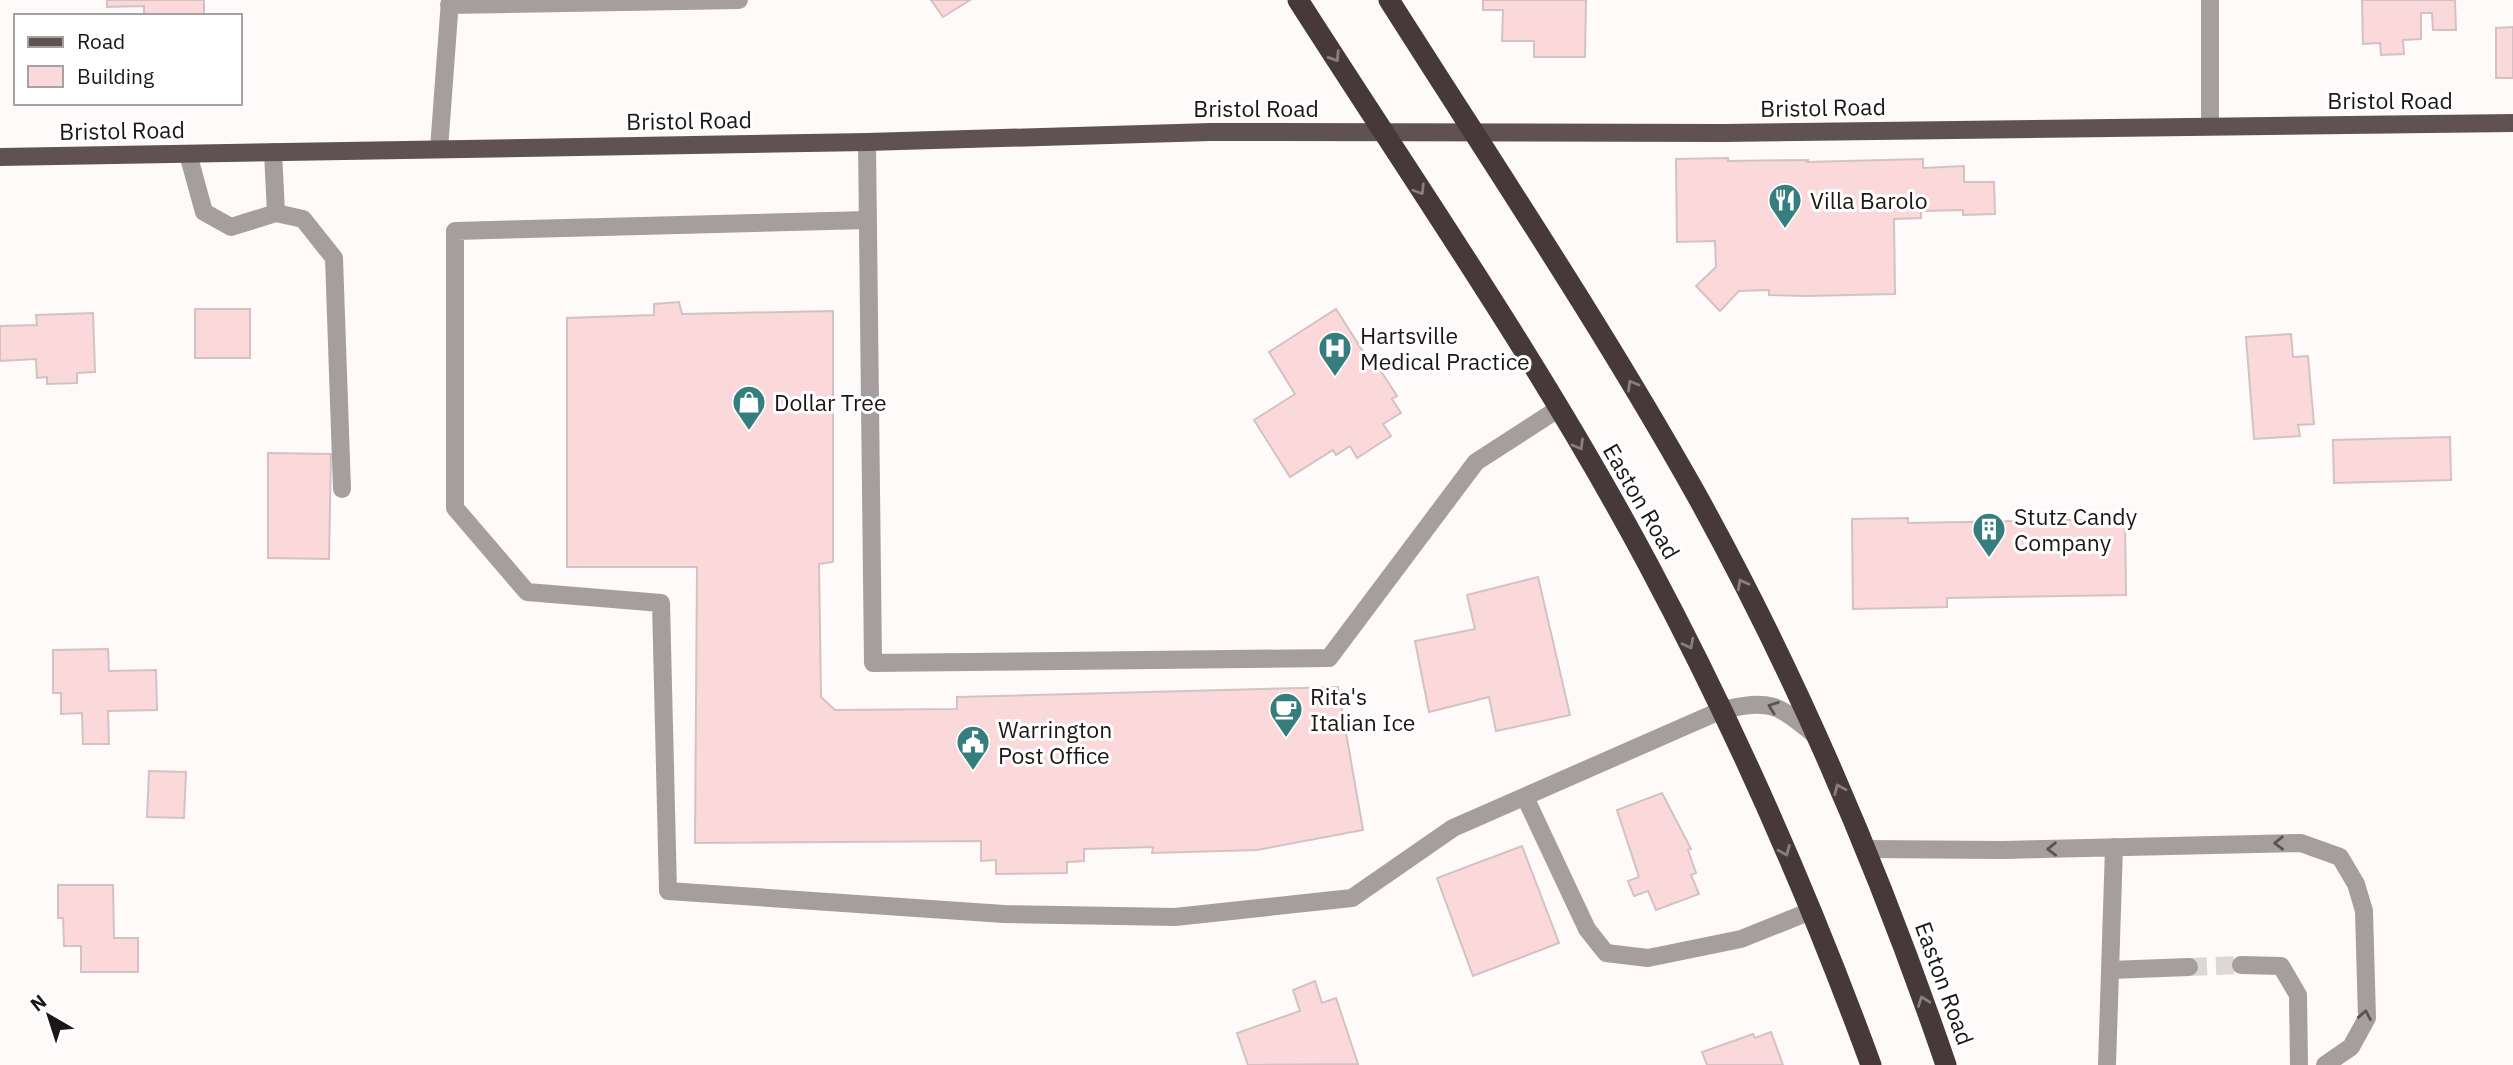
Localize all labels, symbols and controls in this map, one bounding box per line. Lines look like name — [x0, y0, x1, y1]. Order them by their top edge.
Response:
legend — [14, 14, 242, 105]
text: Road — [77, 27, 125, 55]
one-way arrow — [1327, 49, 1339, 62]
text: Building — [77, 62, 154, 90]
street label: Bristol Road — [2327, 85, 2453, 115]
street label: Bristol Road — [1760, 91, 1886, 123]
street label: Bristol Road — [1193, 93, 1319, 123]
street label: Bristol Road — [626, 104, 752, 136]
street label: Bristol Road — [59, 114, 185, 146]
restaurant icon: Villa Barolo — [1766, 181, 1804, 230]
one-way arrow — [1412, 182, 1425, 195]
place label: Villa Barolo — [1810, 185, 1928, 215]
place label: Hartsville Medical Practice — [1360, 320, 1530, 376]
hospital icon: Hartsville Medical Practice — [1316, 329, 1354, 378]
one-way arrow — [1627, 380, 1640, 392]
shop icon: Dollar Tree — [730, 383, 768, 432]
place label: Dollar Tree — [774, 387, 887, 417]
one-way arrow — [1571, 437, 1584, 450]
street label: Easton Road — [1597, 438, 1687, 564]
place label: Stutz Candy Company — [2014, 501, 2138, 557]
building icon: Stutz Candy Company — [1970, 510, 2008, 559]
one-way arrow — [1737, 579, 1751, 591]
one-way arrow — [1680, 637, 1694, 650]
place label: Rita's Italian Ice — [1310, 681, 1415, 737]
cafe icon: Rita's Italian Ice — [1267, 690, 1305, 739]
one-way arrow — [1767, 701, 1779, 715]
place label: Warrington Post Office — [998, 714, 1112, 770]
public building icon: Warrington Post Office — [954, 723, 992, 772]
one-way arrow — [1833, 784, 1847, 797]
one-way arrow — [2273, 835, 2284, 851]
one-way arrow — [2046, 841, 2057, 856]
one-way arrow — [1776, 844, 1790, 856]
street label: Easton Road — [1909, 917, 1981, 1049]
north arrow — [14, 981, 84, 1051]
text: N — [25, 989, 51, 1016]
one-way arrow — [1918, 995, 1932, 1007]
one-way arrow — [2357, 1009, 2372, 1020]

